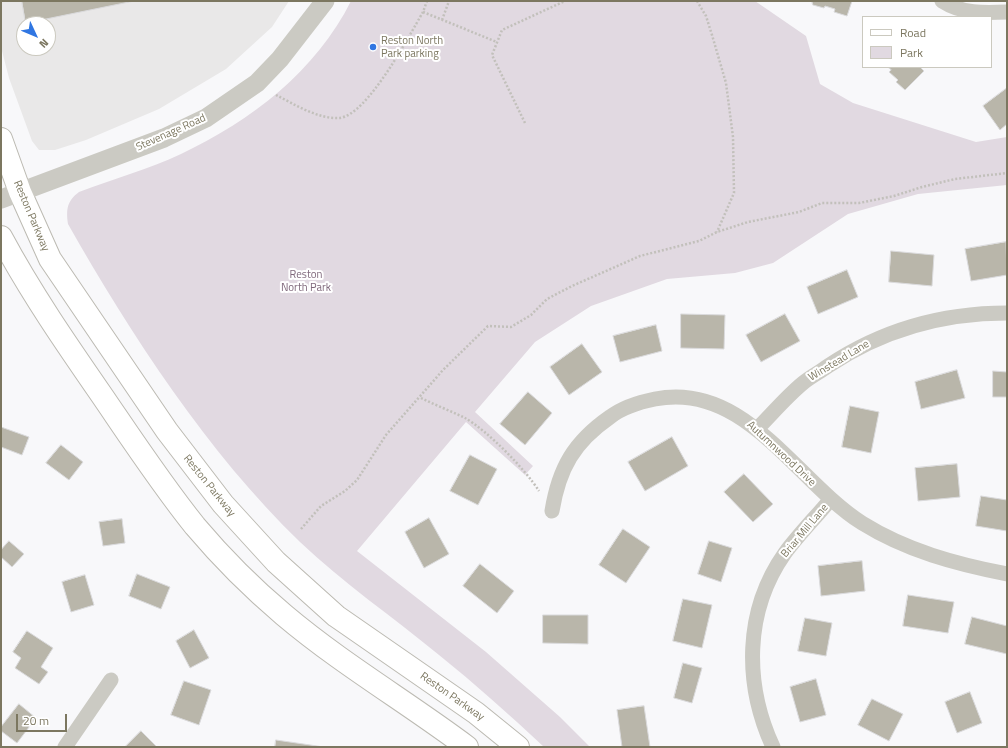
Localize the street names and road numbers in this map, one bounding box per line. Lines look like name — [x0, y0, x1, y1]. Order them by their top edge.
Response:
street label: Stevenage Road — [134, 112, 208, 154]
street label: Reston Parkway — [10, 179, 52, 253]
street label: Winstead Lane — [806, 338, 872, 384]
street label: Autumnwood Drive — [744, 419, 818, 489]
street label: Reston Parkway — [180, 453, 238, 519]
street label: Briar Mill Lane — [779, 501, 831, 561]
street label: Reston Parkway — [417, 670, 487, 724]

